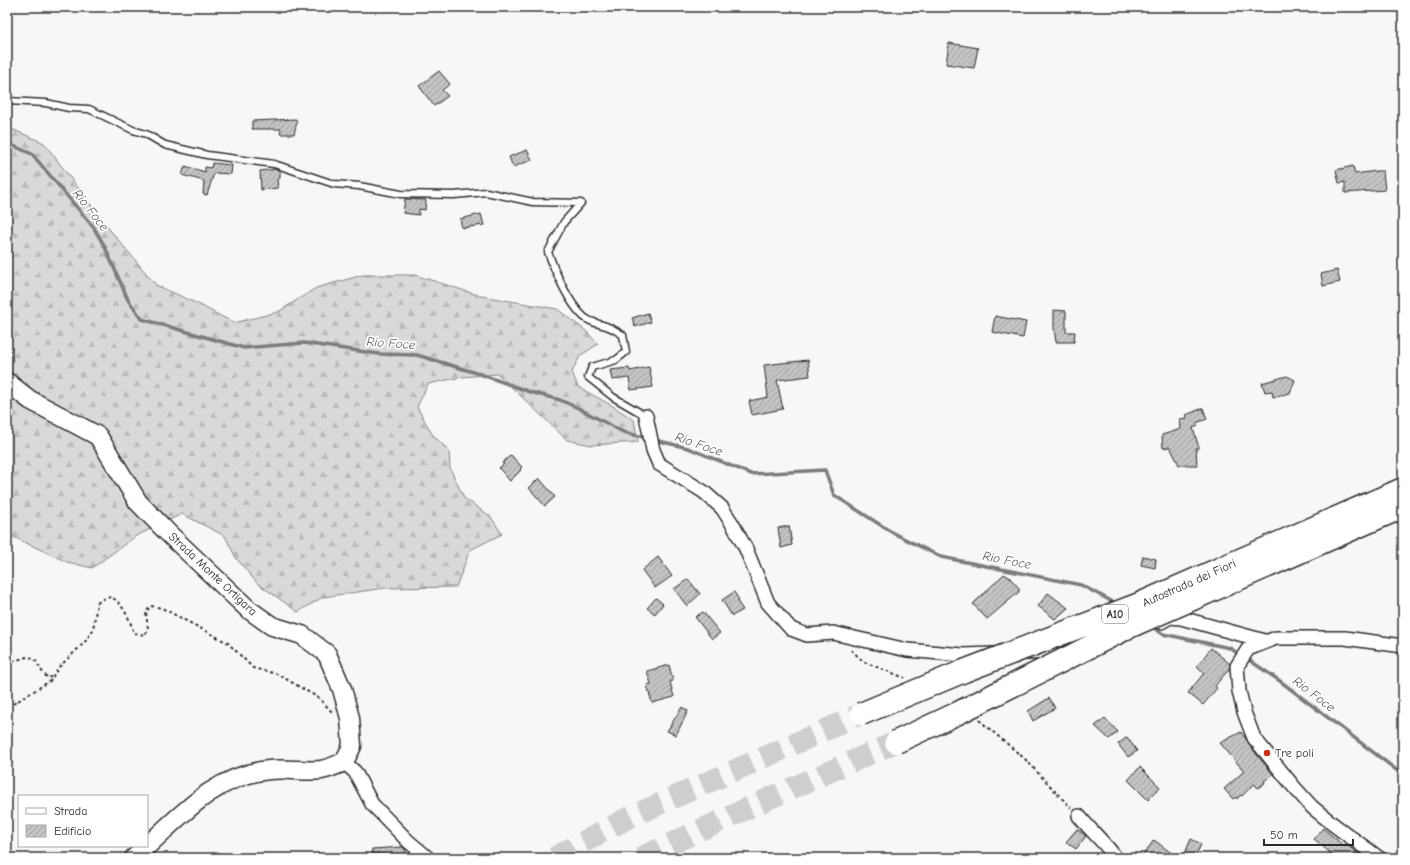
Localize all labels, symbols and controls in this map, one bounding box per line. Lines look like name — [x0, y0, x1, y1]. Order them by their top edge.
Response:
water label: Rio Foce — [70, 186, 112, 234]
water label: Rio Foce — [366, 334, 416, 352]
water label: Rio Foce — [673, 429, 725, 459]
street label: Strada Monte Ortigara — [166, 530, 260, 618]
water label: Rio Foce — [981, 548, 1033, 572]
street label: Autostrada dei Fiori — [1140, 556, 1238, 610]
road number: A10 — [1102, 605, 1128, 623]
water label: Rio Foce — [1290, 673, 1338, 715]
place label: Tre poli — [1275, 746, 1314, 760]
marker: Tre poli — [1262, 748, 1272, 758]
legend — [18, 795, 148, 847]
text: Strada — [54, 804, 87, 818]
scale bar — [1264, 821, 1353, 847]
text: Edificio — [54, 824, 91, 838]
text: 50 m — [1270, 828, 1298, 842]

